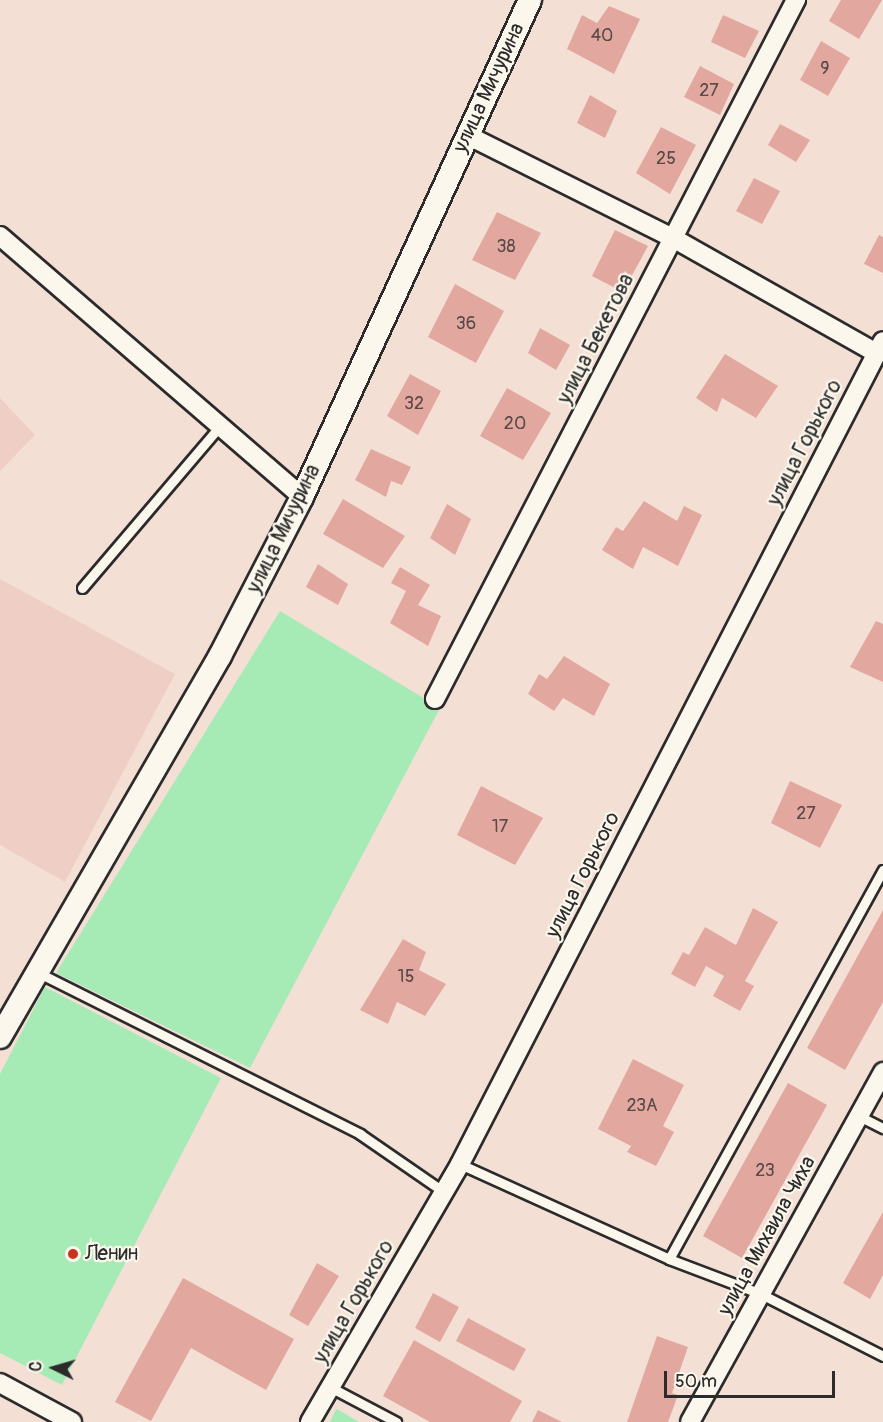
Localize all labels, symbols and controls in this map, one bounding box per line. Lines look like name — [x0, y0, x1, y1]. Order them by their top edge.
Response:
street label: улица Мичурина — [448, 19, 530, 157]
house number: 40 — [591, 25, 613, 47]
house number: 9 — [820, 58, 830, 80]
house number: 27 — [699, 80, 719, 102]
house number: 25 — [656, 148, 676, 170]
house number: 38 — [496, 236, 516, 258]
street label: улица Бекетова — [552, 270, 640, 408]
house number: 36 — [456, 313, 476, 335]
street label: улица Горького — [762, 376, 848, 510]
house number: 32 — [404, 393, 424, 415]
house number: 20 — [504, 413, 526, 435]
street label: улица Мичурина — [242, 460, 326, 598]
house number: 27 — [796, 803, 816, 825]
street label: улица Горького — [540, 808, 626, 942]
house number: 17 — [492, 816, 508, 838]
house number: 15 — [398, 966, 414, 988]
house number: 23А — [626, 1095, 658, 1117]
street label: улица Михаила Чиха — [713, 1152, 821, 1320]
house number: 23 — [755, 1160, 775, 1182]
street label: улица Горького — [309, 1236, 399, 1368]
place label: Ленин — [85, 1241, 138, 1267]
marker: Ленин — [66, 1247, 80, 1261]
north arrow — [24, 1338, 84, 1398]
scale bar — [667, 1359, 838, 1397]
text: С — [26, 1361, 46, 1372]
text: 50 m — [675, 1370, 717, 1393]

